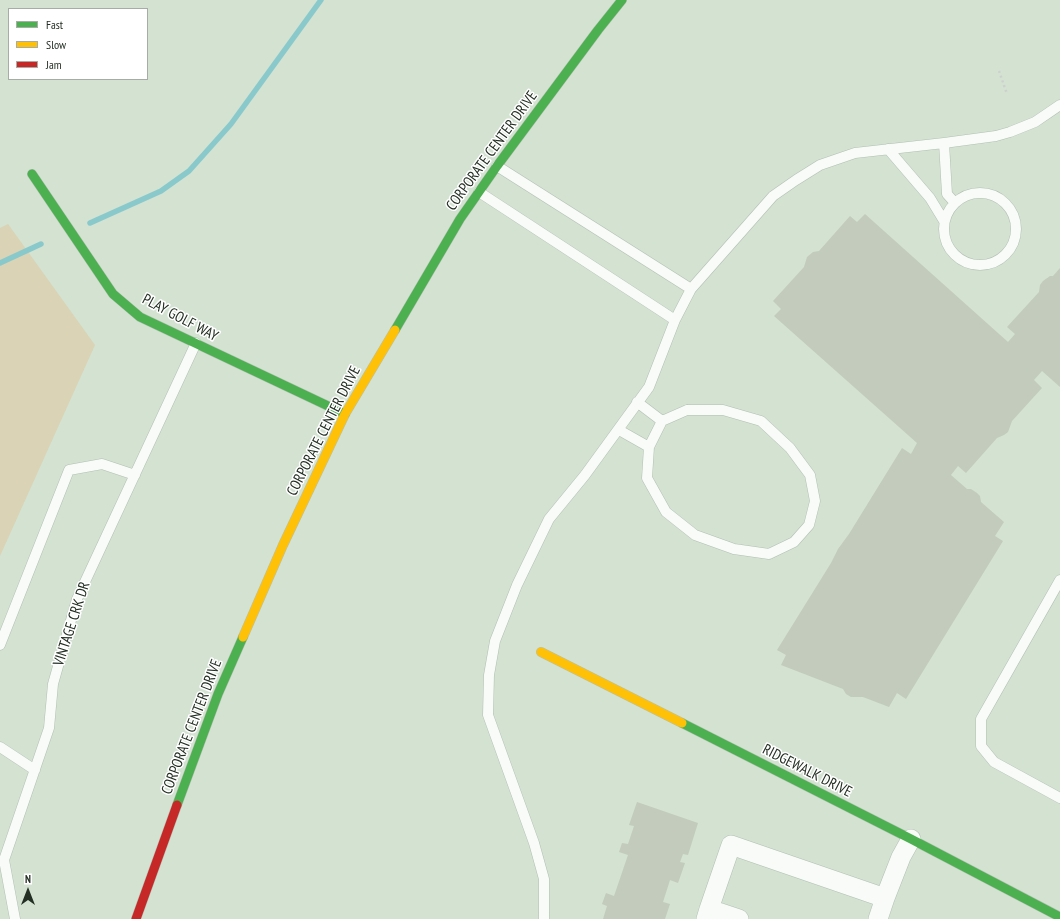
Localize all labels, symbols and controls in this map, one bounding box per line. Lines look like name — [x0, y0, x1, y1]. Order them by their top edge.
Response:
legend — [8, 8, 148, 80]
text: Fast — [46, 17, 63, 32]
text: Slow — [46, 37, 66, 52]
text: Jam — [46, 57, 62, 72]
street label: CORPORATE CENTER DRIVE — [443, 88, 541, 214]
street label: PLAY GOLF WAY — [139, 291, 221, 345]
street label: CORPORATE CENTER DRIVE — [284, 363, 364, 499]
street label: VINTAGE CRK DR — [50, 579, 94, 669]
street label: CORPORATE CENTER DRIVE — [158, 657, 226, 797]
street label: RIDGEWALK DRIVE — [759, 741, 855, 801]
north arrow — [8, 871, 48, 911]
text: N — [25, 872, 31, 886]

